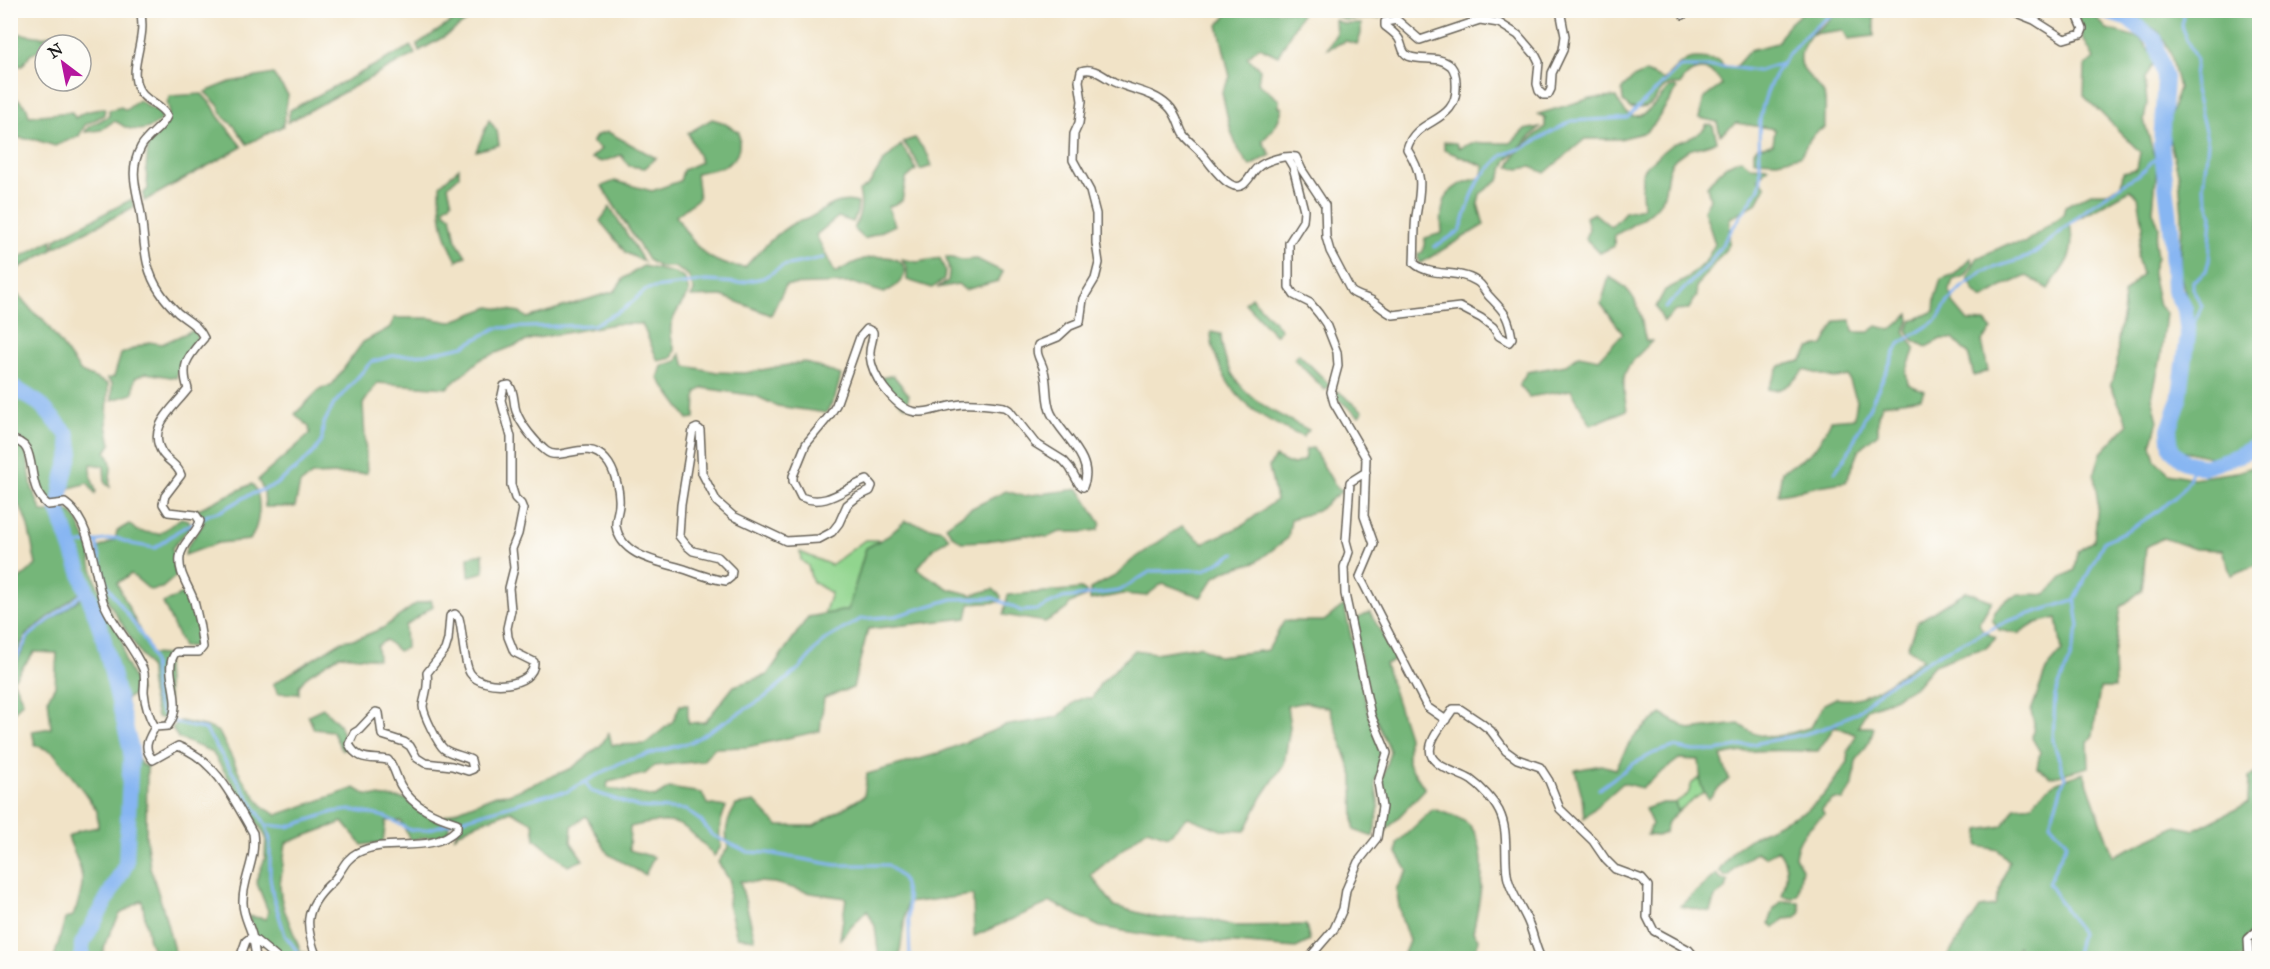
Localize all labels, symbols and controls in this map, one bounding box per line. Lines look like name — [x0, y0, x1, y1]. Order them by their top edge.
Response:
north arrow — [33, 33, 93, 93]
text: N — [45, 39, 66, 62]

